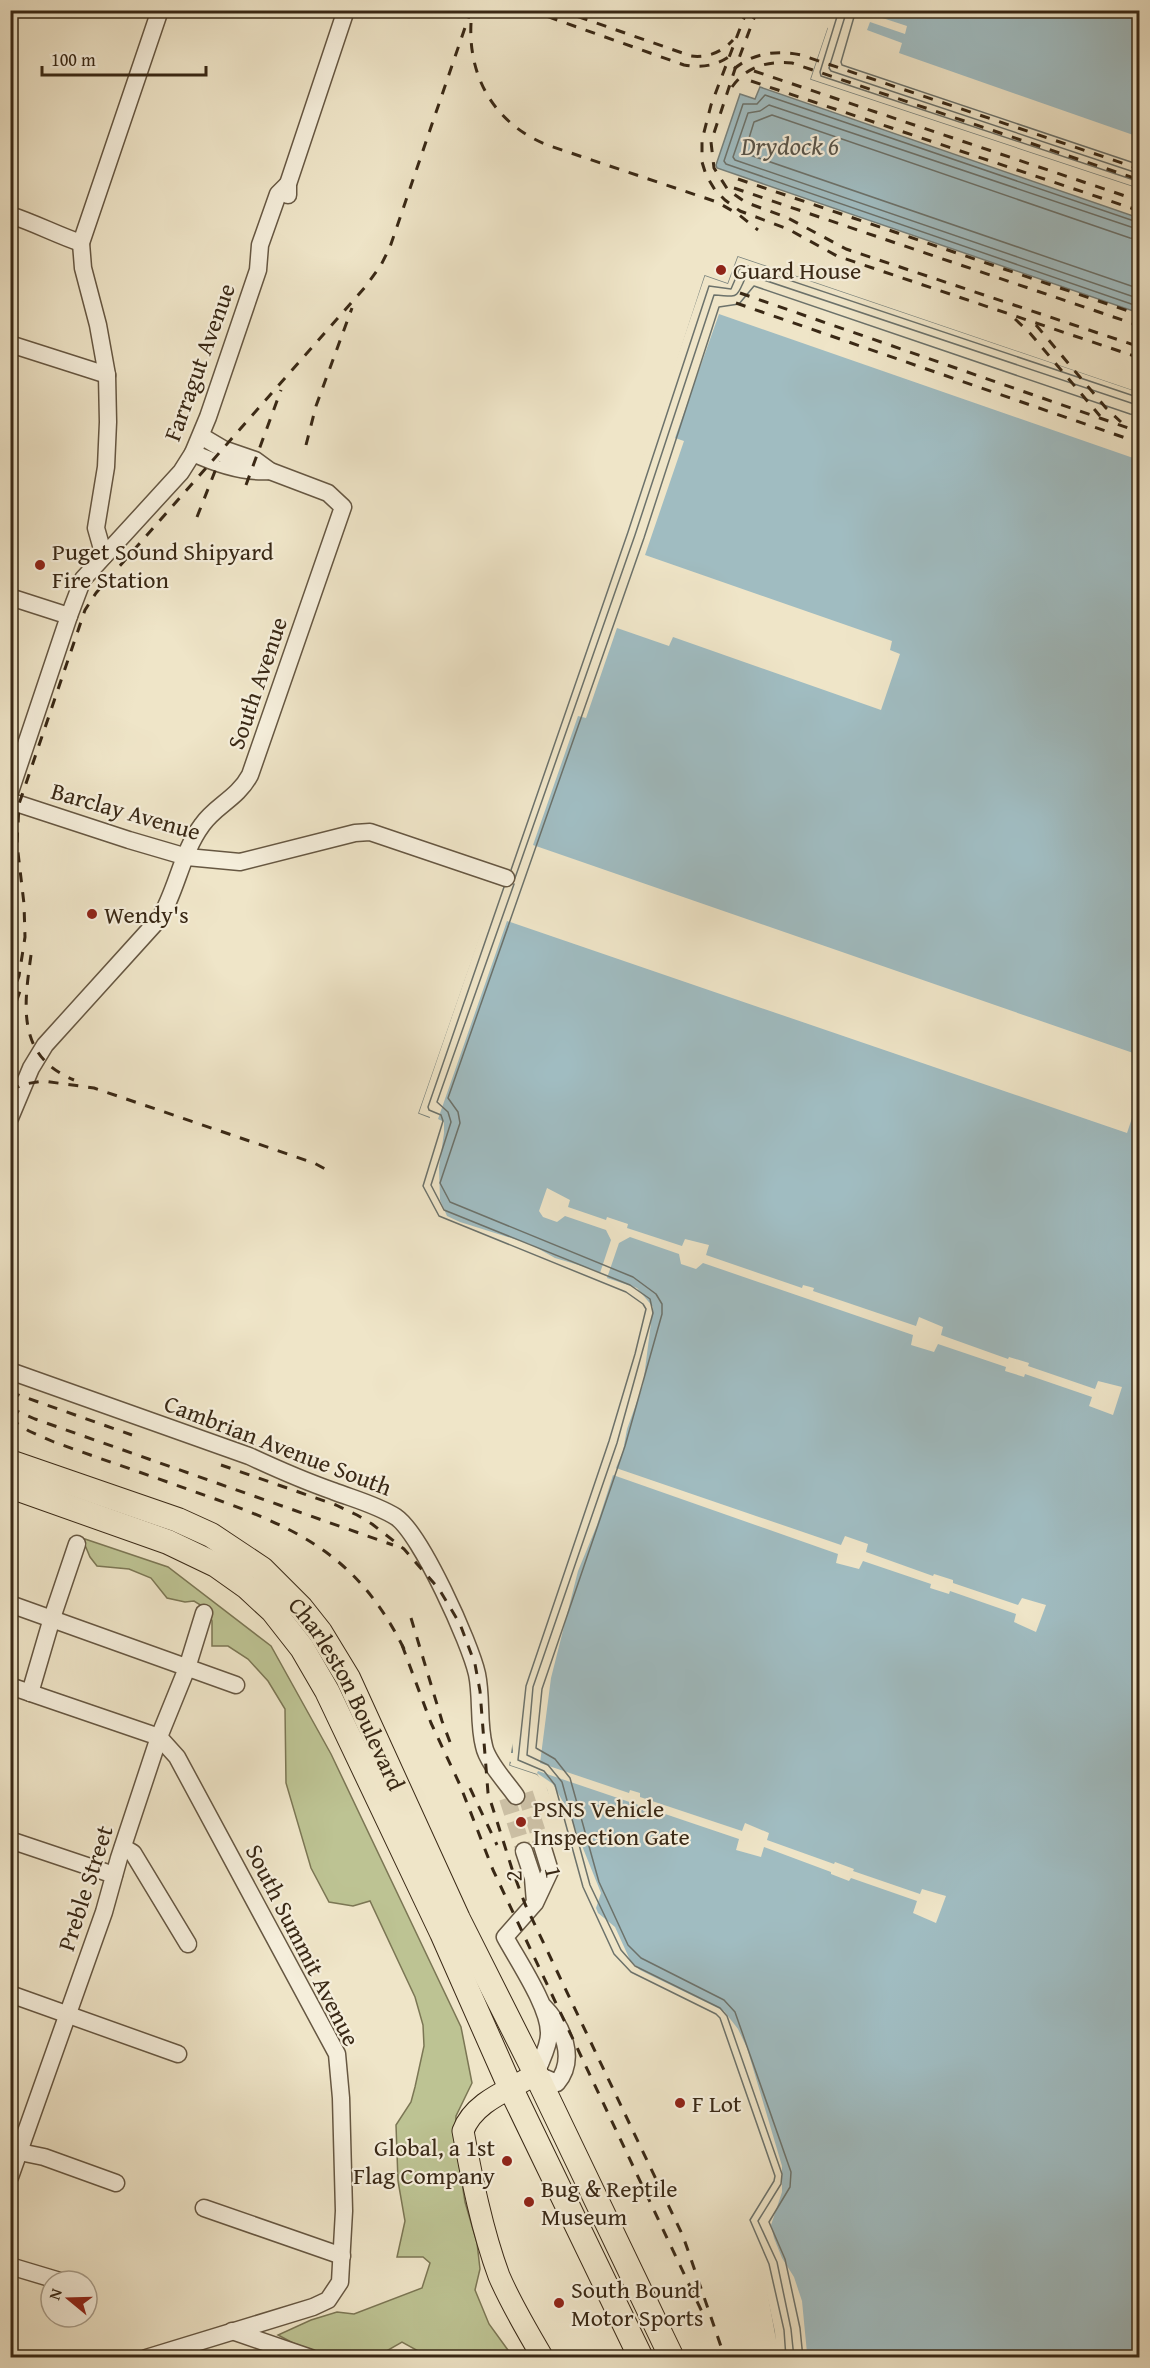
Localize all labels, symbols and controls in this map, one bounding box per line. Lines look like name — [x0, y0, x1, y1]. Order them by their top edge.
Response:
scale bar — [42, 39, 206, 77]
text: 100 m — [51, 46, 96, 73]
water label: Drydock 6 — [740, 126, 839, 165]
place label: Guard House — [733, 253, 861, 288]
marker: Guard House — [714, 263, 728, 277]
street label: Farragut Avenue — [154, 278, 244, 446]
place label: Puget Sound Shipyard Fire Station — [52, 534, 274, 597]
marker: Puget Sound Shipyard Fire Station — [33, 558, 47, 572]
street label: South Avenue — [218, 612, 296, 754]
street label: Barclay Avenue — [47, 773, 205, 849]
place label: Wendy's — [104, 897, 189, 932]
marker: Wendy's — [85, 907, 99, 921]
street label: Cambrian Avenue South — [159, 1385, 397, 1505]
street label: Charleston Boulevard — [281, 1588, 414, 1796]
place label: PSNS Vehicle Inspection Gate — [533, 1791, 690, 1854]
marker: PSNS Vehicle Inspection Gate — [514, 1815, 528, 1829]
street label: Preble Street — [48, 1820, 122, 1955]
street label: South Summit Avenue — [237, 1838, 369, 2052]
street label: 1 — [536, 1863, 572, 1881]
street label: 2 — [495, 1870, 531, 1882]
place label: F Lot — [692, 2086, 742, 2121]
marker: F Lot — [673, 2096, 687, 2110]
place label: Global, a 1st Flag Company — [353, 2130, 496, 2193]
marker: Global, a 1st Flag Company — [500, 2154, 514, 2168]
place label: Bug & Reptile Museum — [541, 2171, 678, 2234]
marker: Bug & Reptile Museum — [522, 2195, 536, 2209]
north arrow — [39, 2269, 99, 2329]
place label: South Bound Motor Sports — [571, 2272, 704, 2335]
text: N — [42, 2285, 68, 2303]
marker: South Bound Motor Sports — [552, 2296, 566, 2310]

